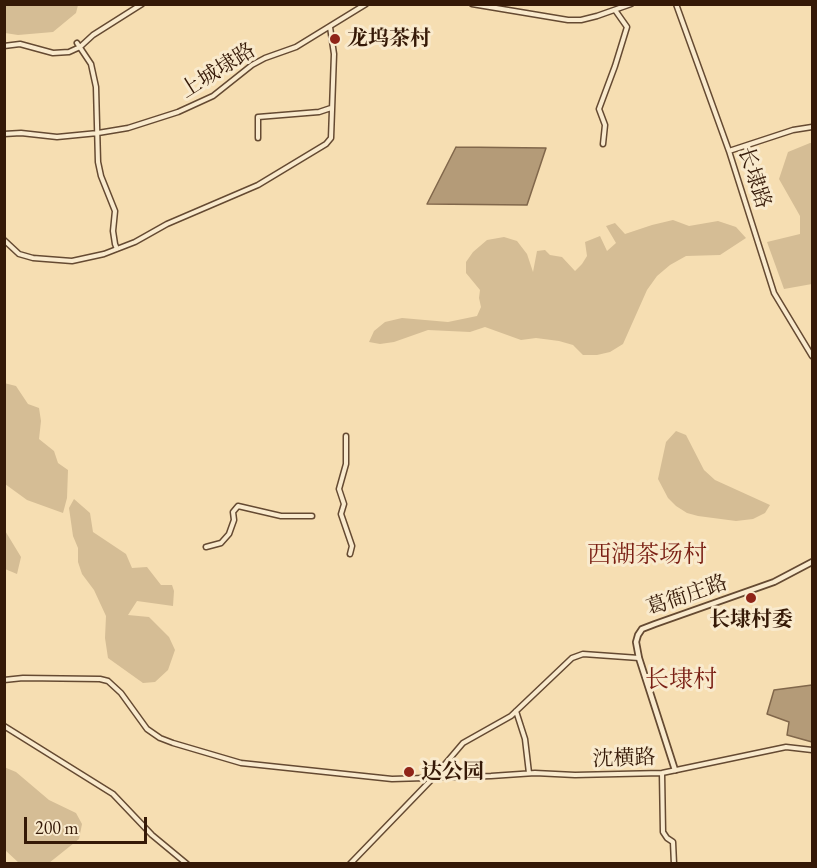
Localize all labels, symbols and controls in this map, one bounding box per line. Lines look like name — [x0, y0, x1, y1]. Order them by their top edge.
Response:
place label: 龙坞茶村 — [347, 26, 431, 52]
marker: 龙坞茶村 — [328, 32, 342, 46]
street label: 上城埭路 — [176, 38, 260, 104]
street label: 长埭路 — [732, 144, 776, 212]
district label: 西湖茶场村 — [587, 541, 707, 569]
street label: 葛衙庄路 — [643, 570, 731, 622]
marker: 长埭村委 — [744, 591, 758, 605]
place label: 长埭村委 — [709, 607, 793, 633]
district label: 长埭村 — [645, 666, 717, 694]
street label: 沈横路 — [592, 745, 656, 773]
place label: 达公园 — [421, 759, 484, 785]
marker: 达公园 — [402, 765, 416, 779]
scale bar — [27, 805, 150, 843]
text: 200 m — [35, 816, 79, 839]

